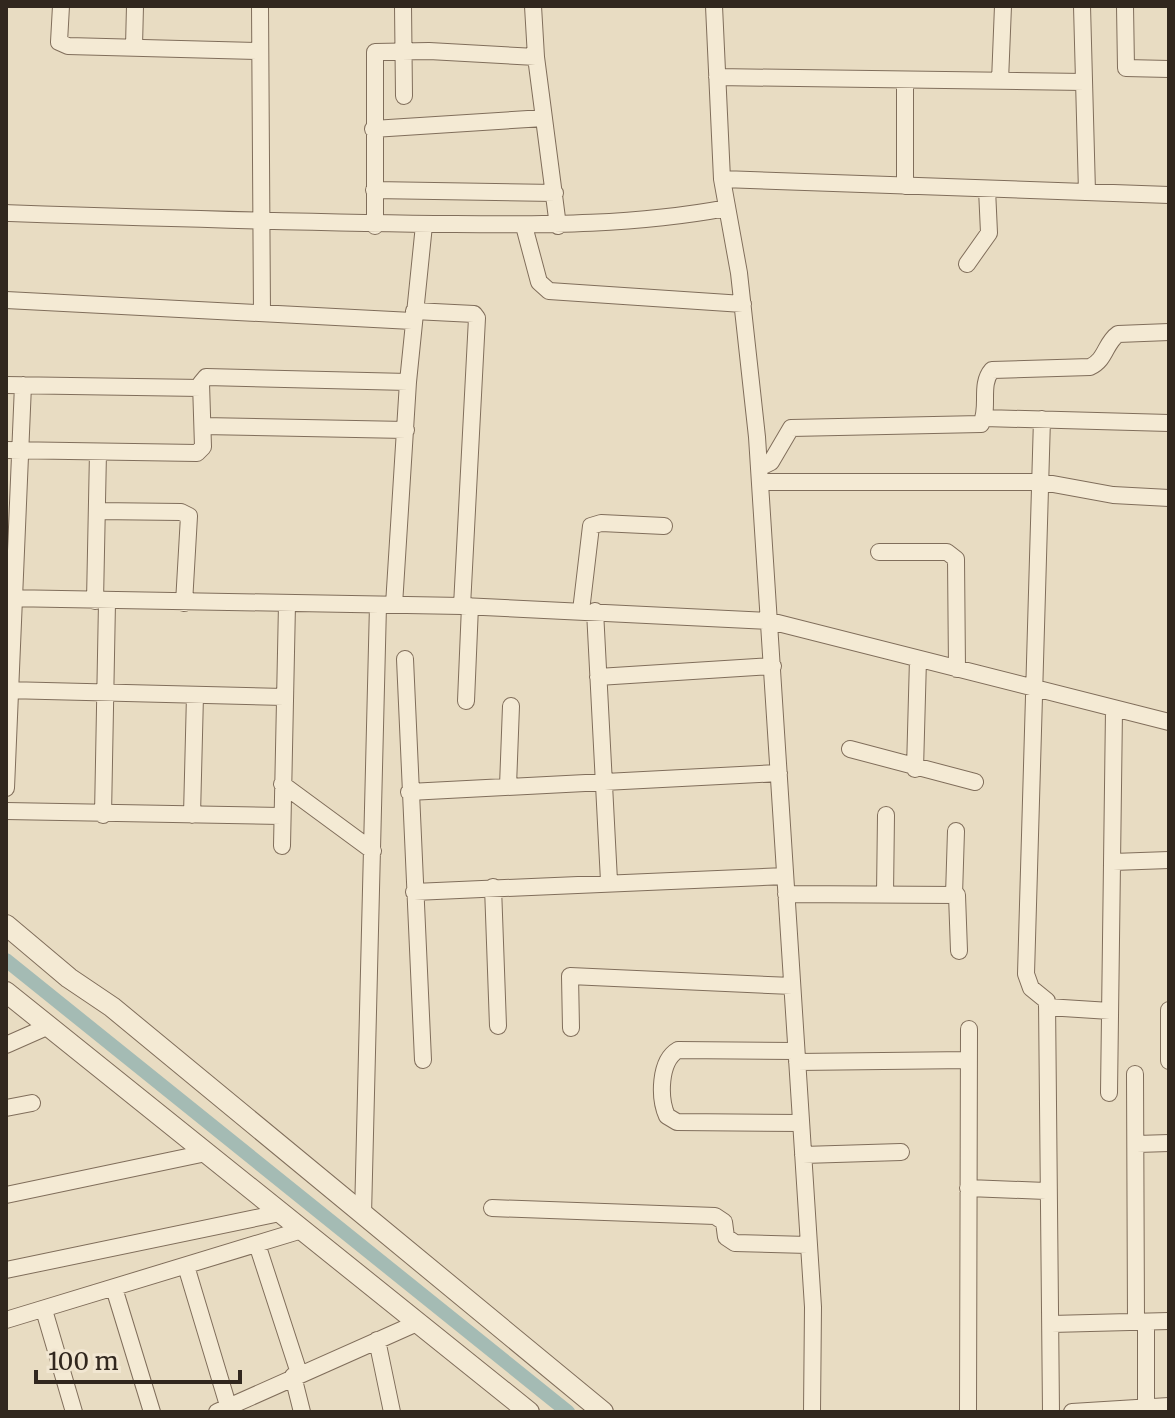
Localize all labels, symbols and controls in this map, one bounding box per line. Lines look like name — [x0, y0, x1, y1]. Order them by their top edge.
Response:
scale bar — [36, 1334, 240, 1384]
text: 100 m — [48, 1346, 119, 1377]

